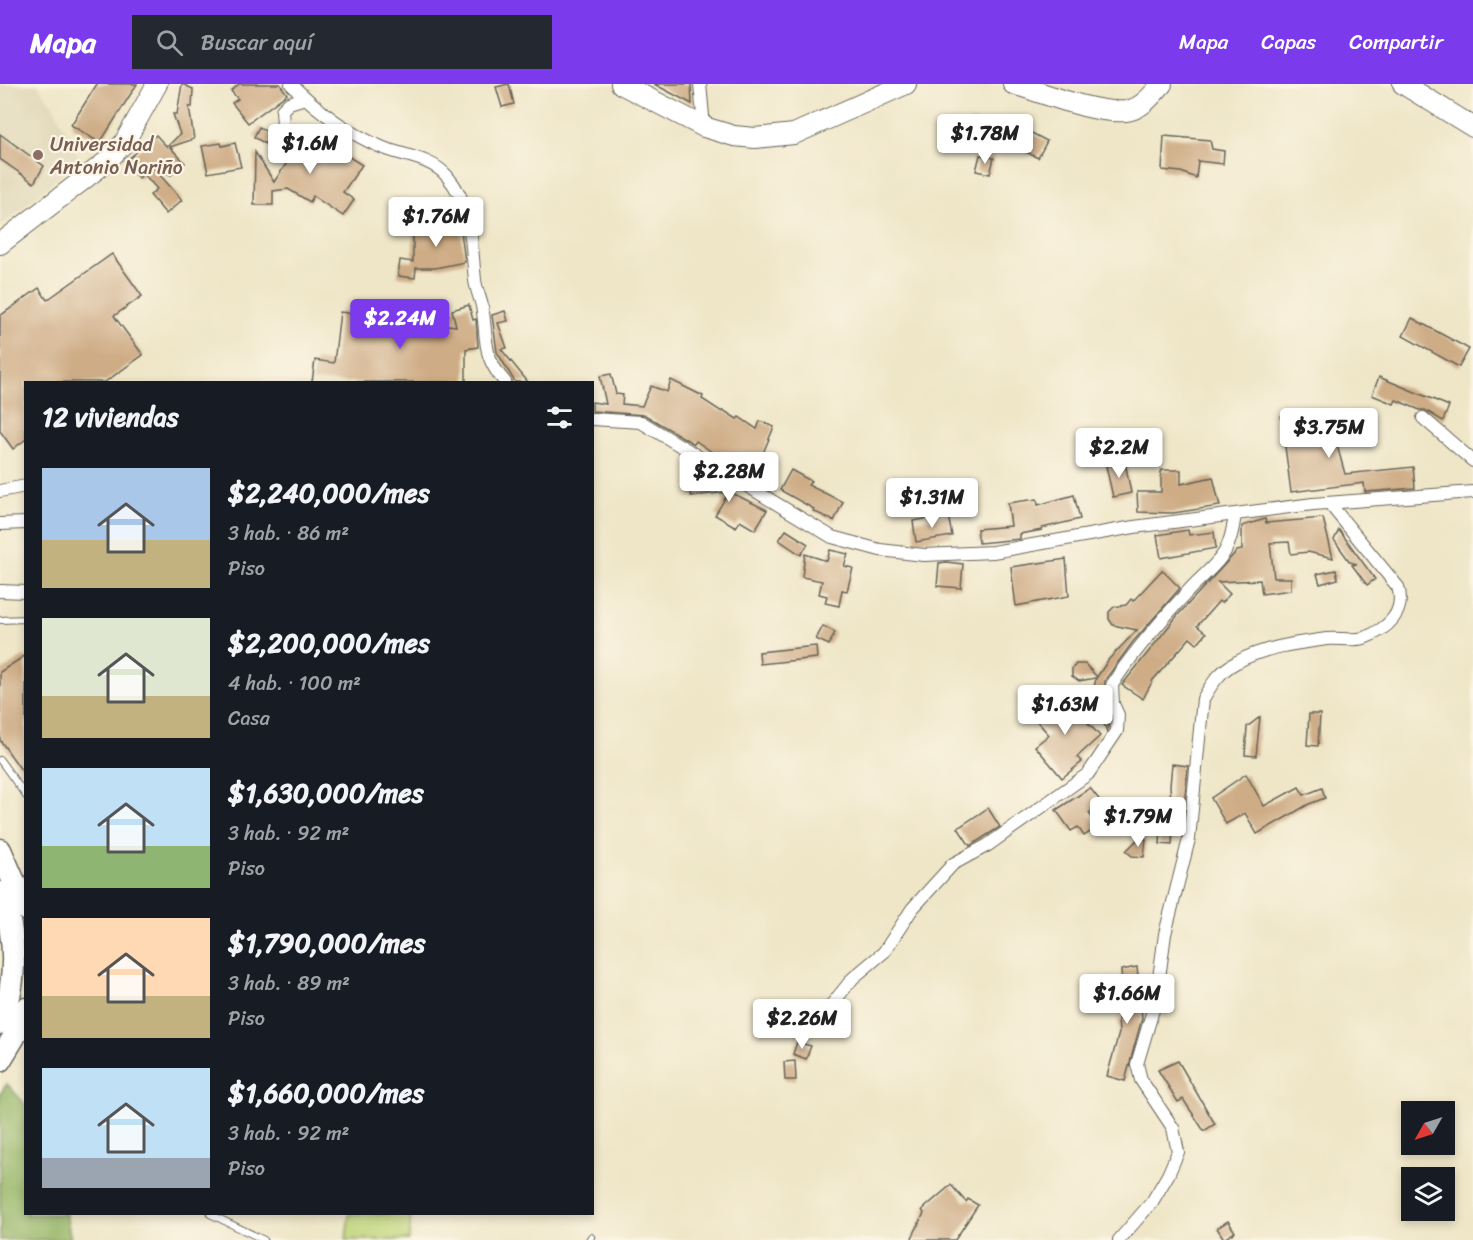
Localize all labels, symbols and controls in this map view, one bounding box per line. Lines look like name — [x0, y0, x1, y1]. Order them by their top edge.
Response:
search box — [132, 15, 552, 69]
text: Mapa — [30, 18, 96, 67]
text: Buscar aquí — [201, 23, 313, 62]
text: Mapa — [1179, 23, 1228, 61]
text: Capas — [1261, 23, 1316, 61]
text: Compartir — [1349, 23, 1443, 61]
icon: search — [153, 26, 186, 59]
pin: $1.78M — [936, 114, 1034, 165]
text: $1.78M — [951, 116, 1019, 151]
pin: $1.6M — [268, 124, 352, 175]
text: $1.6M — [282, 126, 338, 161]
place label: Universidad Antonio Nariño — [49, 127, 183, 185]
marker: Universidad Antonio Nariño — [31, 148, 45, 162]
pin: $1.76M — [387, 197, 485, 248]
text: $1.76M — [402, 199, 470, 234]
pin: $2.24M — [351, 299, 449, 350]
text: $2.24M — [364, 301, 436, 336]
text: 12 viviendas — [42, 394, 179, 440]
icon: filters — [543, 401, 576, 434]
pin: $3.75M — [1280, 408, 1378, 459]
text: $3.75M — [1294, 410, 1364, 445]
pin: $2.2M — [1077, 428, 1161, 479]
text: $2.2M — [1090, 430, 1148, 465]
pin: $2.28M — [680, 452, 778, 503]
text: $2.28M — [694, 454, 764, 489]
text: $2,240,000/mes — [228, 470, 430, 516]
pin: $1.31M — [883, 478, 981, 529]
text: $1.31M — [900, 480, 964, 515]
icon: home — [90, 492, 162, 564]
text: 3 hab. · 86 m² — [228, 516, 349, 551]
text: Piso — [228, 551, 265, 586]
text: $2,200,000/mes — [228, 620, 430, 666]
icon: home — [90, 642, 162, 714]
text: 4 hab. · 100 m² — [228, 666, 361, 701]
pin: $1.63M — [1016, 685, 1114, 736]
text: $1.63M — [1032, 687, 1098, 722]
text: Casa — [228, 701, 270, 736]
text: $1,630,000/mes — [228, 770, 424, 816]
icon: home — [90, 792, 162, 864]
pin: $1.79M — [1089, 797, 1187, 848]
text: $1.79M — [1104, 799, 1172, 834]
text: 3 hab. · 92 m² — [228, 816, 349, 851]
text: Piso — [228, 851, 265, 886]
text: $1,790,000/mes — [228, 920, 425, 966]
icon: home — [90, 942, 162, 1014]
text: 3 hab. · 89 m² — [228, 966, 350, 1001]
pin: $1.66M — [1078, 974, 1176, 1025]
text: $1.66M — [1093, 976, 1161, 1011]
pin: $2.26M — [753, 999, 851, 1050]
text: Piso — [228, 1001, 265, 1036]
text: $2.26M — [767, 1001, 837, 1036]
text: $1,660,000/mes — [228, 1070, 424, 1116]
icon: home — [90, 1092, 162, 1164]
north arrow — [1401, 1101, 1455, 1155]
map controls — [1401, 1101, 1455, 1221]
text: 3 hab. · 92 m² — [228, 1116, 349, 1151]
text: Piso — [228, 1151, 265, 1186]
button: layers — [1401, 1167, 1455, 1221]

